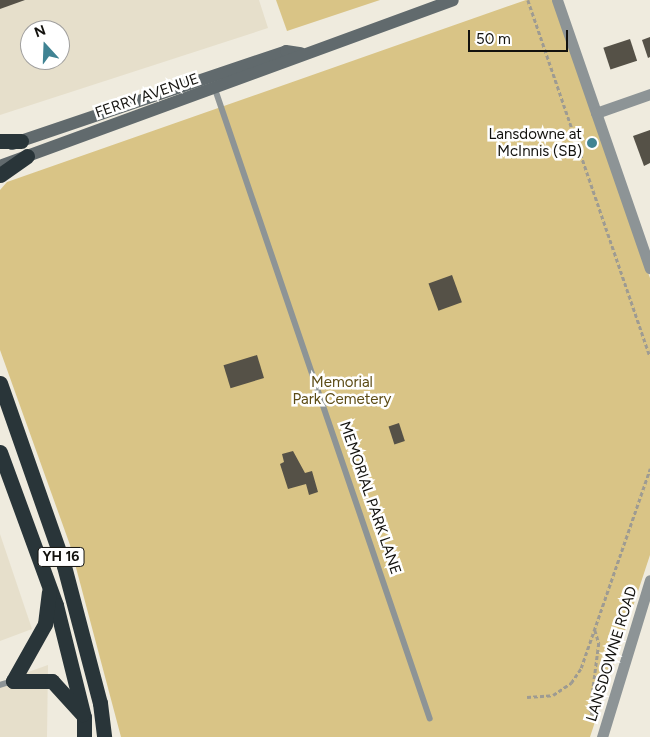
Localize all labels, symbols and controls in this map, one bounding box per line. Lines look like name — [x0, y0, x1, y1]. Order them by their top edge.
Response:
north arrow — [20, 20, 70, 70]
scale bar — [470, 20, 570, 52]
text: N — [32, 22, 48, 41]
text: 50 m — [476, 30, 511, 48]
street label: FERRY AVENUE — [93, 70, 201, 122]
place label: Lansdowne at McInnis (SB) — [489, 125, 582, 160]
marker: Lansdowne at McInnis (SB) — [586, 137, 598, 149]
park label: Memorial Park Cemetery — [293, 373, 391, 408]
street label: MEMORIAL PARK LANE — [335, 419, 405, 577]
road number: YH 16 — [37, 546, 85, 568]
street label: LANSDOWNE ROAD — [583, 584, 641, 724]

